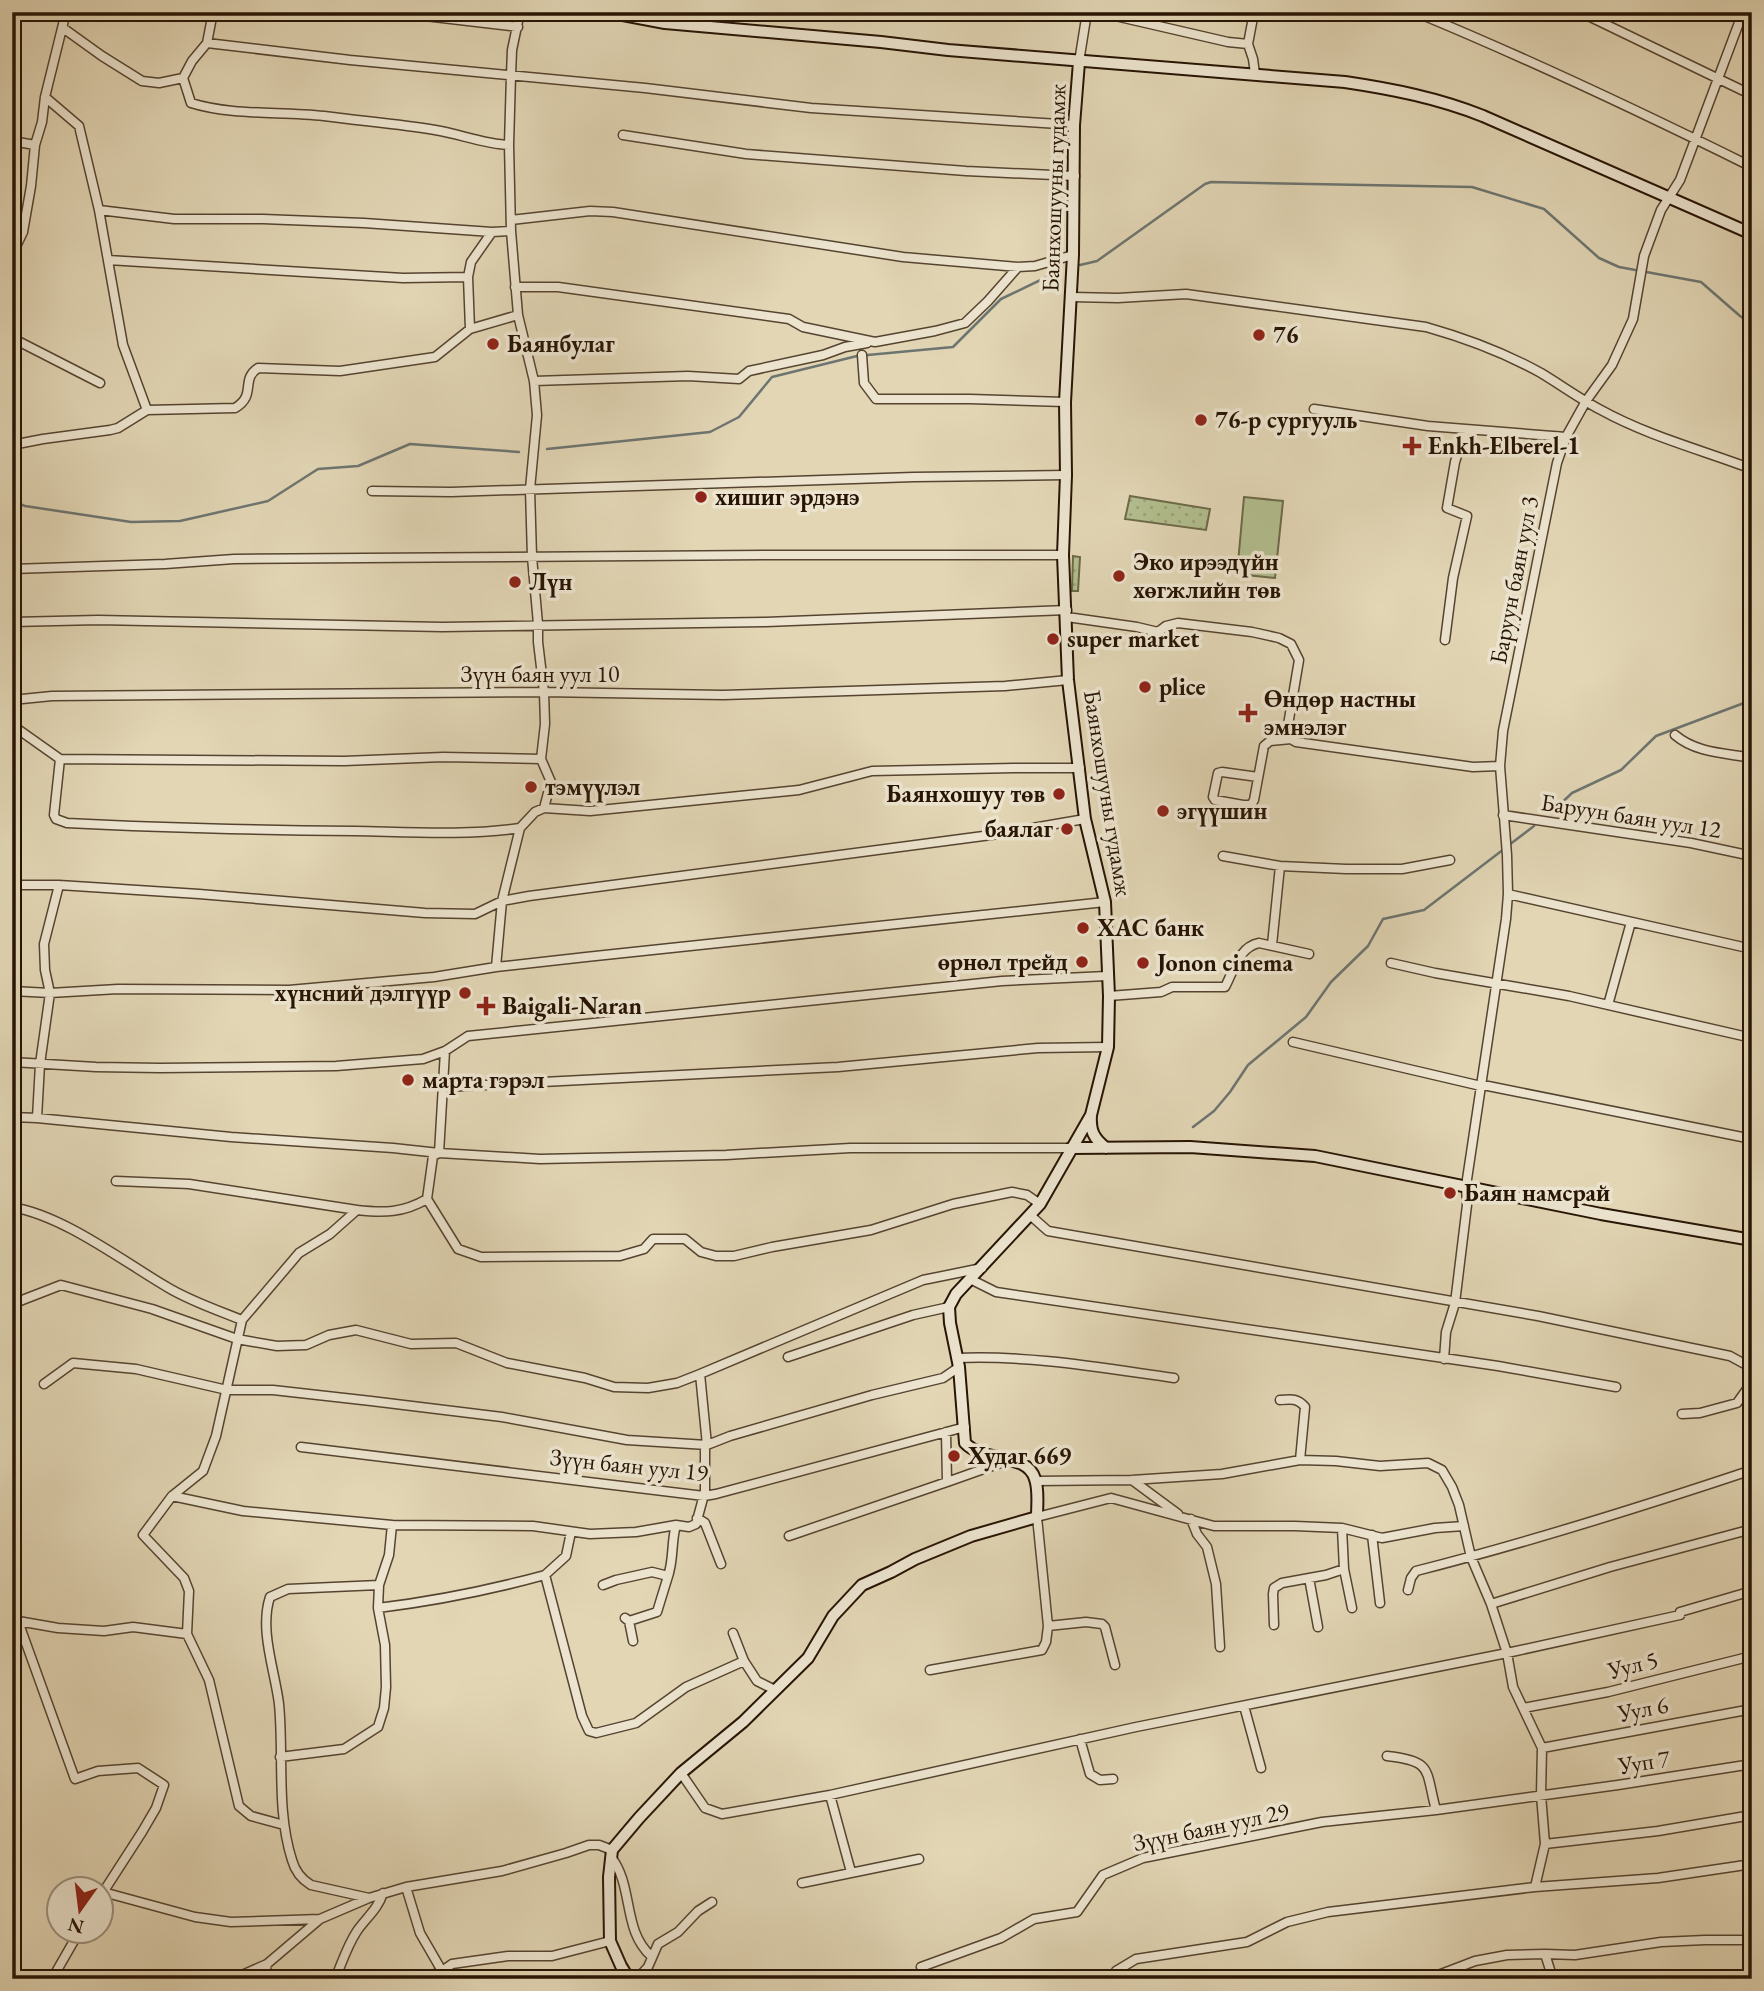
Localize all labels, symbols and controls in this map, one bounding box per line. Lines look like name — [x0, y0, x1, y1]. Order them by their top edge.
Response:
street label: Баянхошууны гудамж — [1034, 83, 1073, 293]
place label: 76 — [1273, 319, 1299, 350]
marker: 76 — [1251, 327, 1267, 343]
place label: Баянбулаг — [507, 328, 615, 360]
marker: Баянбулаг — [485, 336, 501, 352]
place label: 76-р сургууль — [1215, 404, 1357, 436]
marker: 76-р сургууль — [1193, 412, 1209, 428]
place label: Enkh-Elberel-1 — [1428, 430, 1580, 461]
marker: Enkh-Elberel-1 — [1402, 436, 1422, 456]
place label: хишиг эрдэнэ — [715, 481, 860, 512]
marker: хишиг эрдэнэ — [693, 489, 709, 505]
street label: Баруун баян уул 3 — [1482, 493, 1545, 667]
place label: Эко ирээдүйн хөгжлийн төв — [1133, 546, 1281, 605]
place label: Лүн — [529, 566, 572, 598]
marker: Эко ирээдүйн хөгжлийн төв — [1111, 568, 1127, 584]
marker: Лүн — [507, 574, 523, 590]
place label: super market — [1067, 623, 1199, 654]
marker: super market — [1045, 631, 1061, 647]
street label: Зүүн баян уул 10 — [461, 658, 619, 689]
place label: plice — [1159, 671, 1206, 702]
marker: plice — [1137, 679, 1153, 695]
place label: Өндөр настны эмнэлэг — [1264, 683, 1416, 742]
street label: Баянхошууны гудамж — [1077, 687, 1140, 899]
marker: Өндөр настны эмнэлэг — [1238, 703, 1258, 723]
place label: тэмүүлэл — [545, 771, 640, 803]
place label: Баянхошуу төв — [886, 778, 1045, 810]
marker: тэмүүлэл — [523, 779, 539, 795]
marker: Баянхошуу төв — [1051, 786, 1067, 802]
street label: Баруун баян уул 12 — [1539, 786, 1724, 845]
place label: эгүүшин — [1177, 795, 1267, 827]
marker: эгүүшин — [1155, 803, 1171, 819]
place label: баялаг — [984, 813, 1053, 844]
marker: баялаг — [1059, 821, 1075, 837]
place label: ХАС банк — [1096, 912, 1205, 943]
marker: ХАС банк — [1075, 920, 1091, 936]
place label: өрнөл трейд — [938, 946, 1068, 977]
place label: Jonon cinema — [1155, 947, 1293, 978]
marker: өрнөл трейд — [1074, 954, 1090, 970]
marker: Jonon cinema — [1135, 955, 1151, 971]
place label: хүнсний дэлгүүр — [275, 977, 451, 1009]
marker: хүнсний дэлгүүр — [457, 985, 473, 1001]
place label: Baigali-Naran — [502, 990, 643, 1022]
marker: Baigali-Naran — [476, 996, 496, 1016]
place label: марта гэрэл — [422, 1064, 544, 1095]
marker: марта гэрэл — [400, 1072, 416, 1088]
place label: Баян намсрай — [1464, 1177, 1610, 1208]
marker: Баян намсрай — [1442, 1185, 1458, 1201]
place label: Худаг 669 — [967, 1440, 1071, 1472]
street label: Зүүн баян уул 19 — [548, 1441, 710, 1488]
marker: Худаг 669 — [946, 1448, 962, 1464]
street label: Уул 5 — [1604, 1643, 1661, 1686]
street label: Уул 6 — [1614, 1688, 1671, 1729]
street label: Ууп 7 — [1615, 1742, 1672, 1781]
street label: Зүүн баян уул 29 — [1130, 1795, 1292, 1858]
north arrow — [46, 1876, 116, 1946]
text: N — [65, 1912, 86, 1940]

